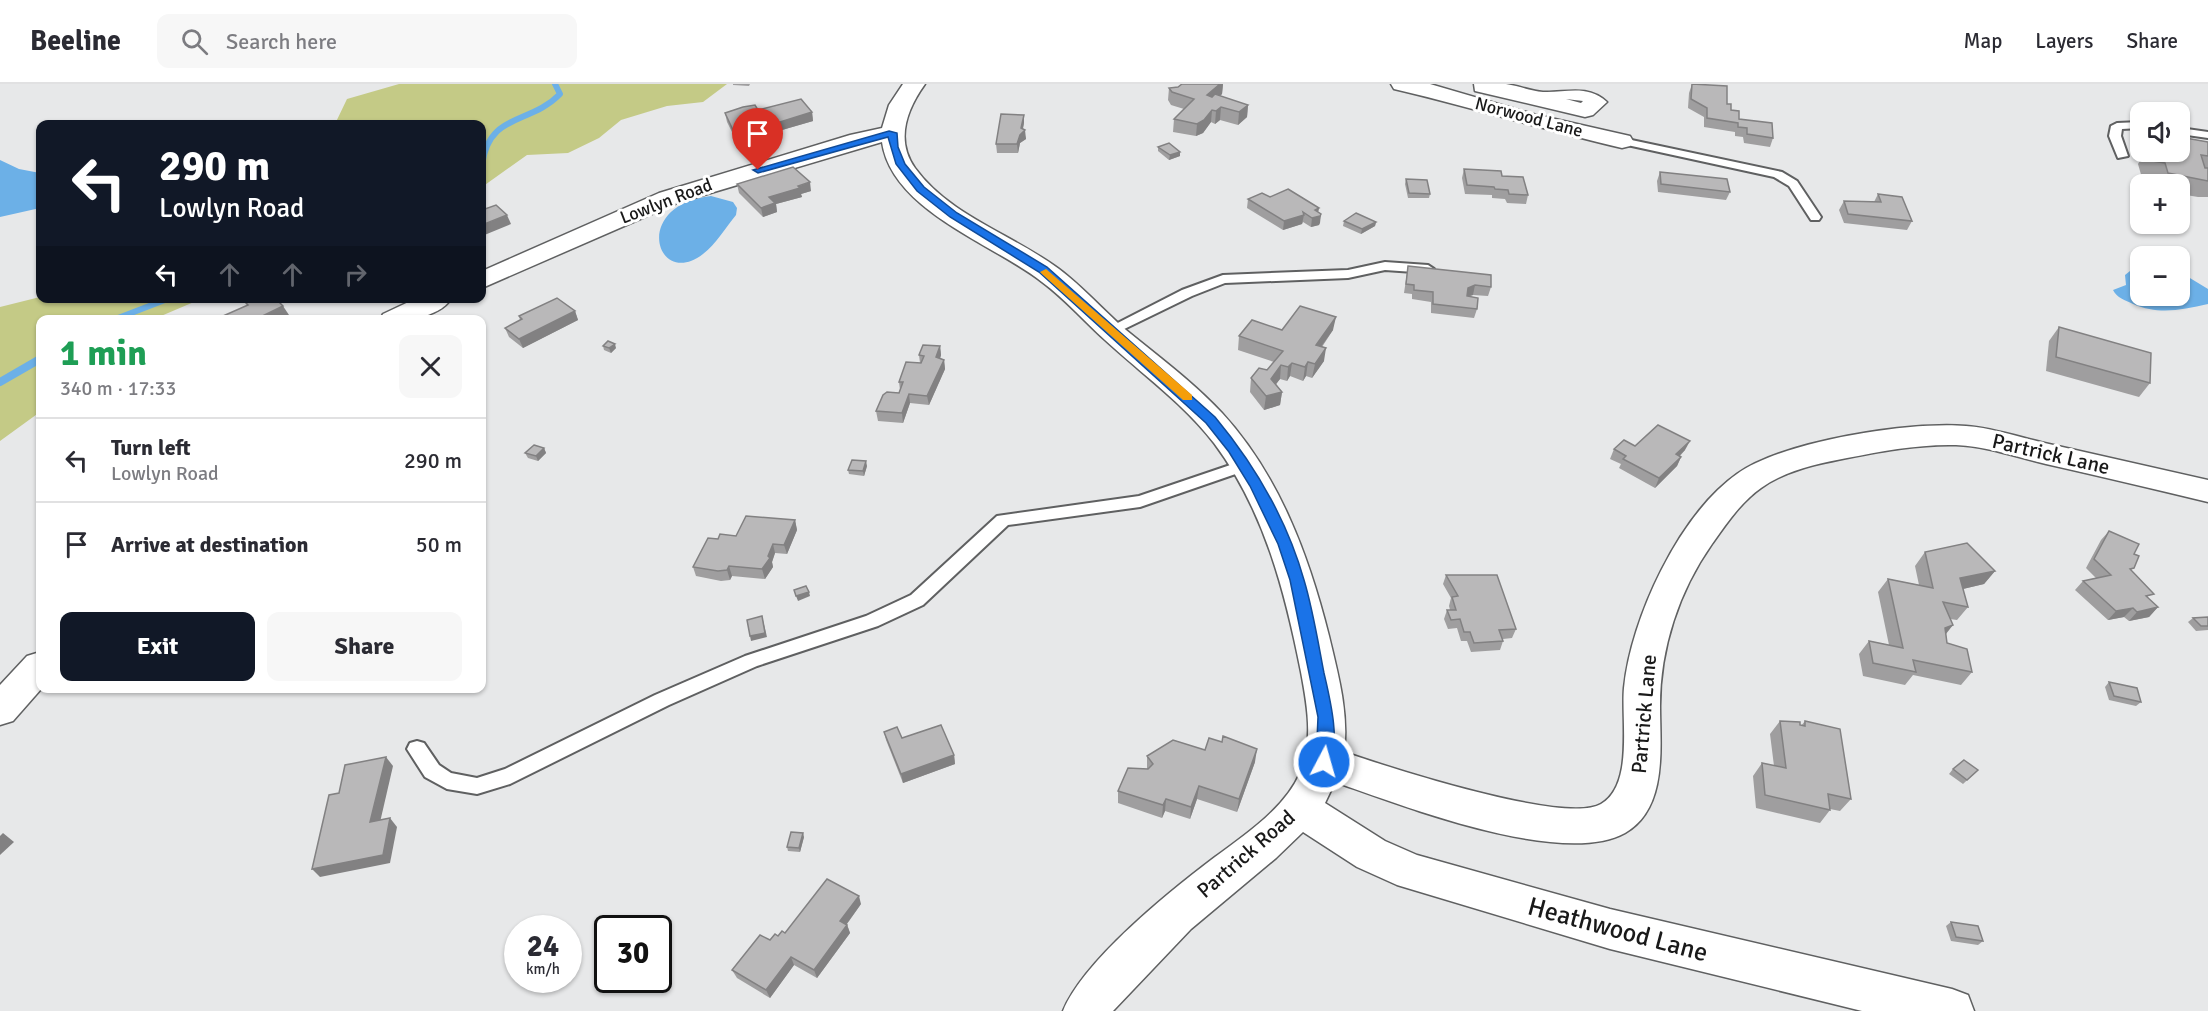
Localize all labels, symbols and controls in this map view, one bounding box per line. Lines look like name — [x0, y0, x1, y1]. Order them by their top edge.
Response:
search box — [157, 14, 577, 68]
text: Beeline — [30, 24, 121, 58]
icon: search — [178, 25, 211, 58]
text: Search here — [226, 28, 337, 55]
text: Map — [1964, 28, 2002, 54]
text: Layers — [2035, 28, 2093, 54]
text: Share — [2126, 28, 2178, 54]
street label: Norwood Lane — [1473, 92, 1585, 142]
map controls — [2130, 102, 2190, 306]
button: sound — [2130, 102, 2190, 162]
pin — [732, 108, 783, 170]
icon: arrive — [741, 117, 774, 150]
text: 290 m — [159, 141, 270, 192]
icon: left — [60, 144, 138, 222]
street label: Lowlyn Road — [617, 173, 715, 229]
button: + — [2130, 174, 2190, 234]
text: Lowlyn Road — [159, 192, 304, 225]
button: − — [2130, 246, 2190, 306]
icon: left — [150, 258, 183, 291]
icon: ahead — [213, 258, 246, 291]
icon: ahead — [276, 258, 309, 291]
icon: right — [339, 258, 372, 291]
text: 1 min — [60, 331, 147, 376]
button: close — [399, 335, 462, 398]
text: 340 m · 17:33 — [60, 376, 176, 401]
street label: Partrick Lane — [1990, 428, 2112, 480]
text: Turn left — [111, 434, 191, 461]
icon: left — [60, 444, 93, 477]
text: 290 m — [404, 447, 462, 474]
text: Lowlyn Road — [111, 461, 219, 486]
icon: arrive — [60, 528, 93, 561]
text: Arrive at destination — [111, 531, 308, 558]
text: 50 m — [416, 531, 462, 558]
button: Exit — [60, 612, 255, 681]
button: Share — [267, 612, 462, 681]
street label: Partrick Lane — [1626, 653, 1662, 775]
position arrow — [1292, 730, 1356, 794]
street label: Partrick Road — [1192, 804, 1300, 904]
street label: Heathwood Lane — [1524, 891, 1711, 969]
speed limit sign: 30 — [594, 915, 672, 993]
text: 24 — [527, 928, 559, 965]
text: km/h — [526, 960, 560, 978]

